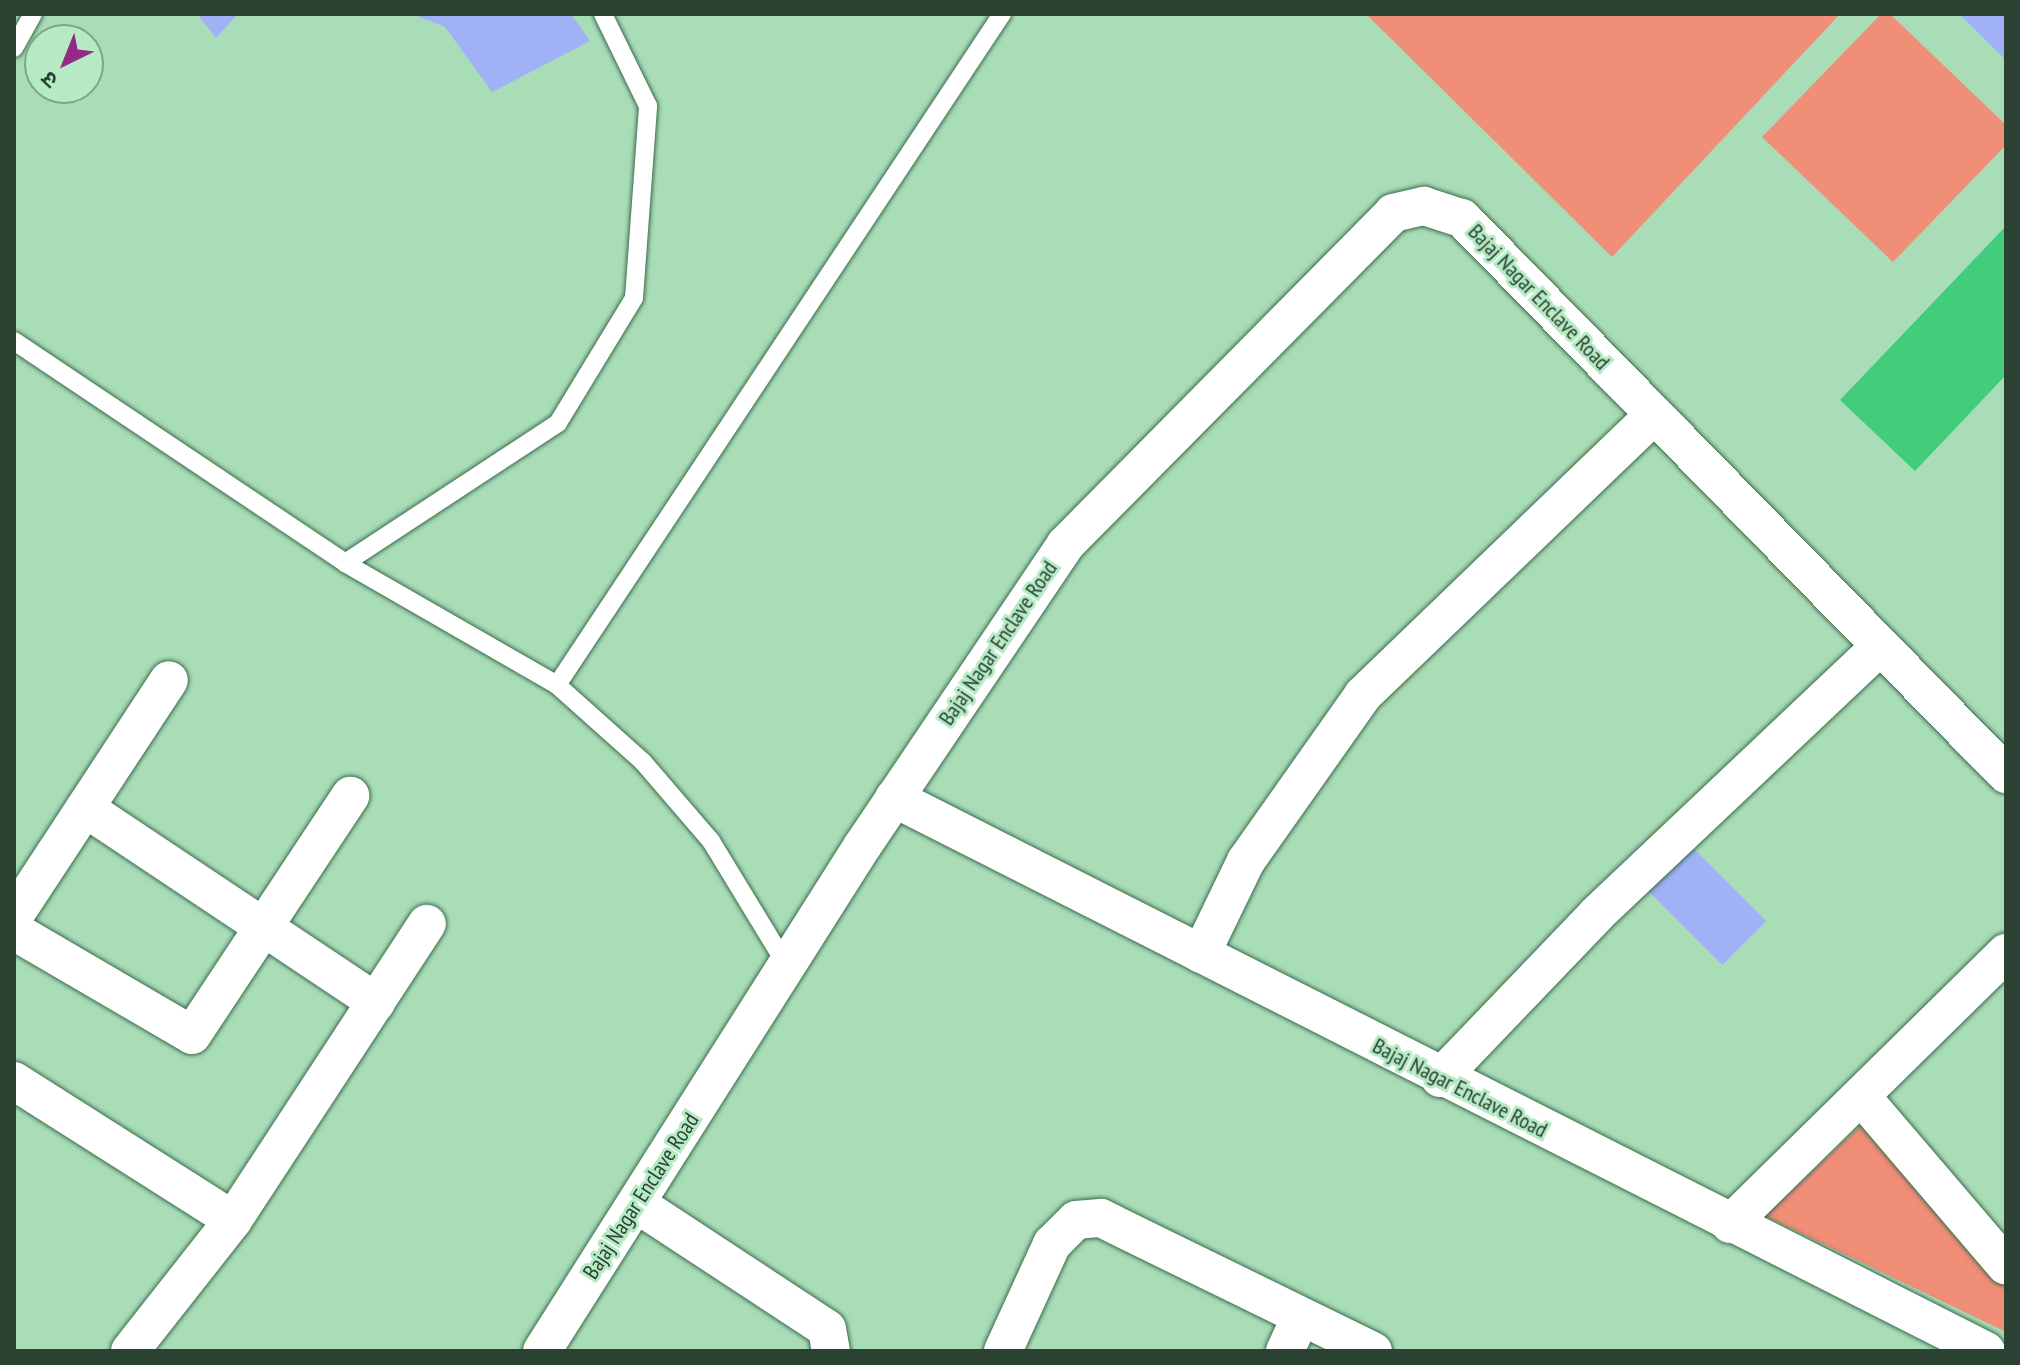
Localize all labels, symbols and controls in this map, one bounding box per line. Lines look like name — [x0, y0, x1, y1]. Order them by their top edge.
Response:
north arrow — [24, 24, 104, 104]
text: उ — [35, 65, 63, 95]
street label: Bajaj Nagar Enclave Road — [1463, 219, 1615, 375]
street label: Bajaj Nagar Enclave Road — [933, 556, 1063, 730]
street label: Bajaj Nagar Enclave Road — [1368, 1033, 1552, 1143]
street label: Bajaj Nagar Enclave Road — [578, 1108, 704, 1284]

